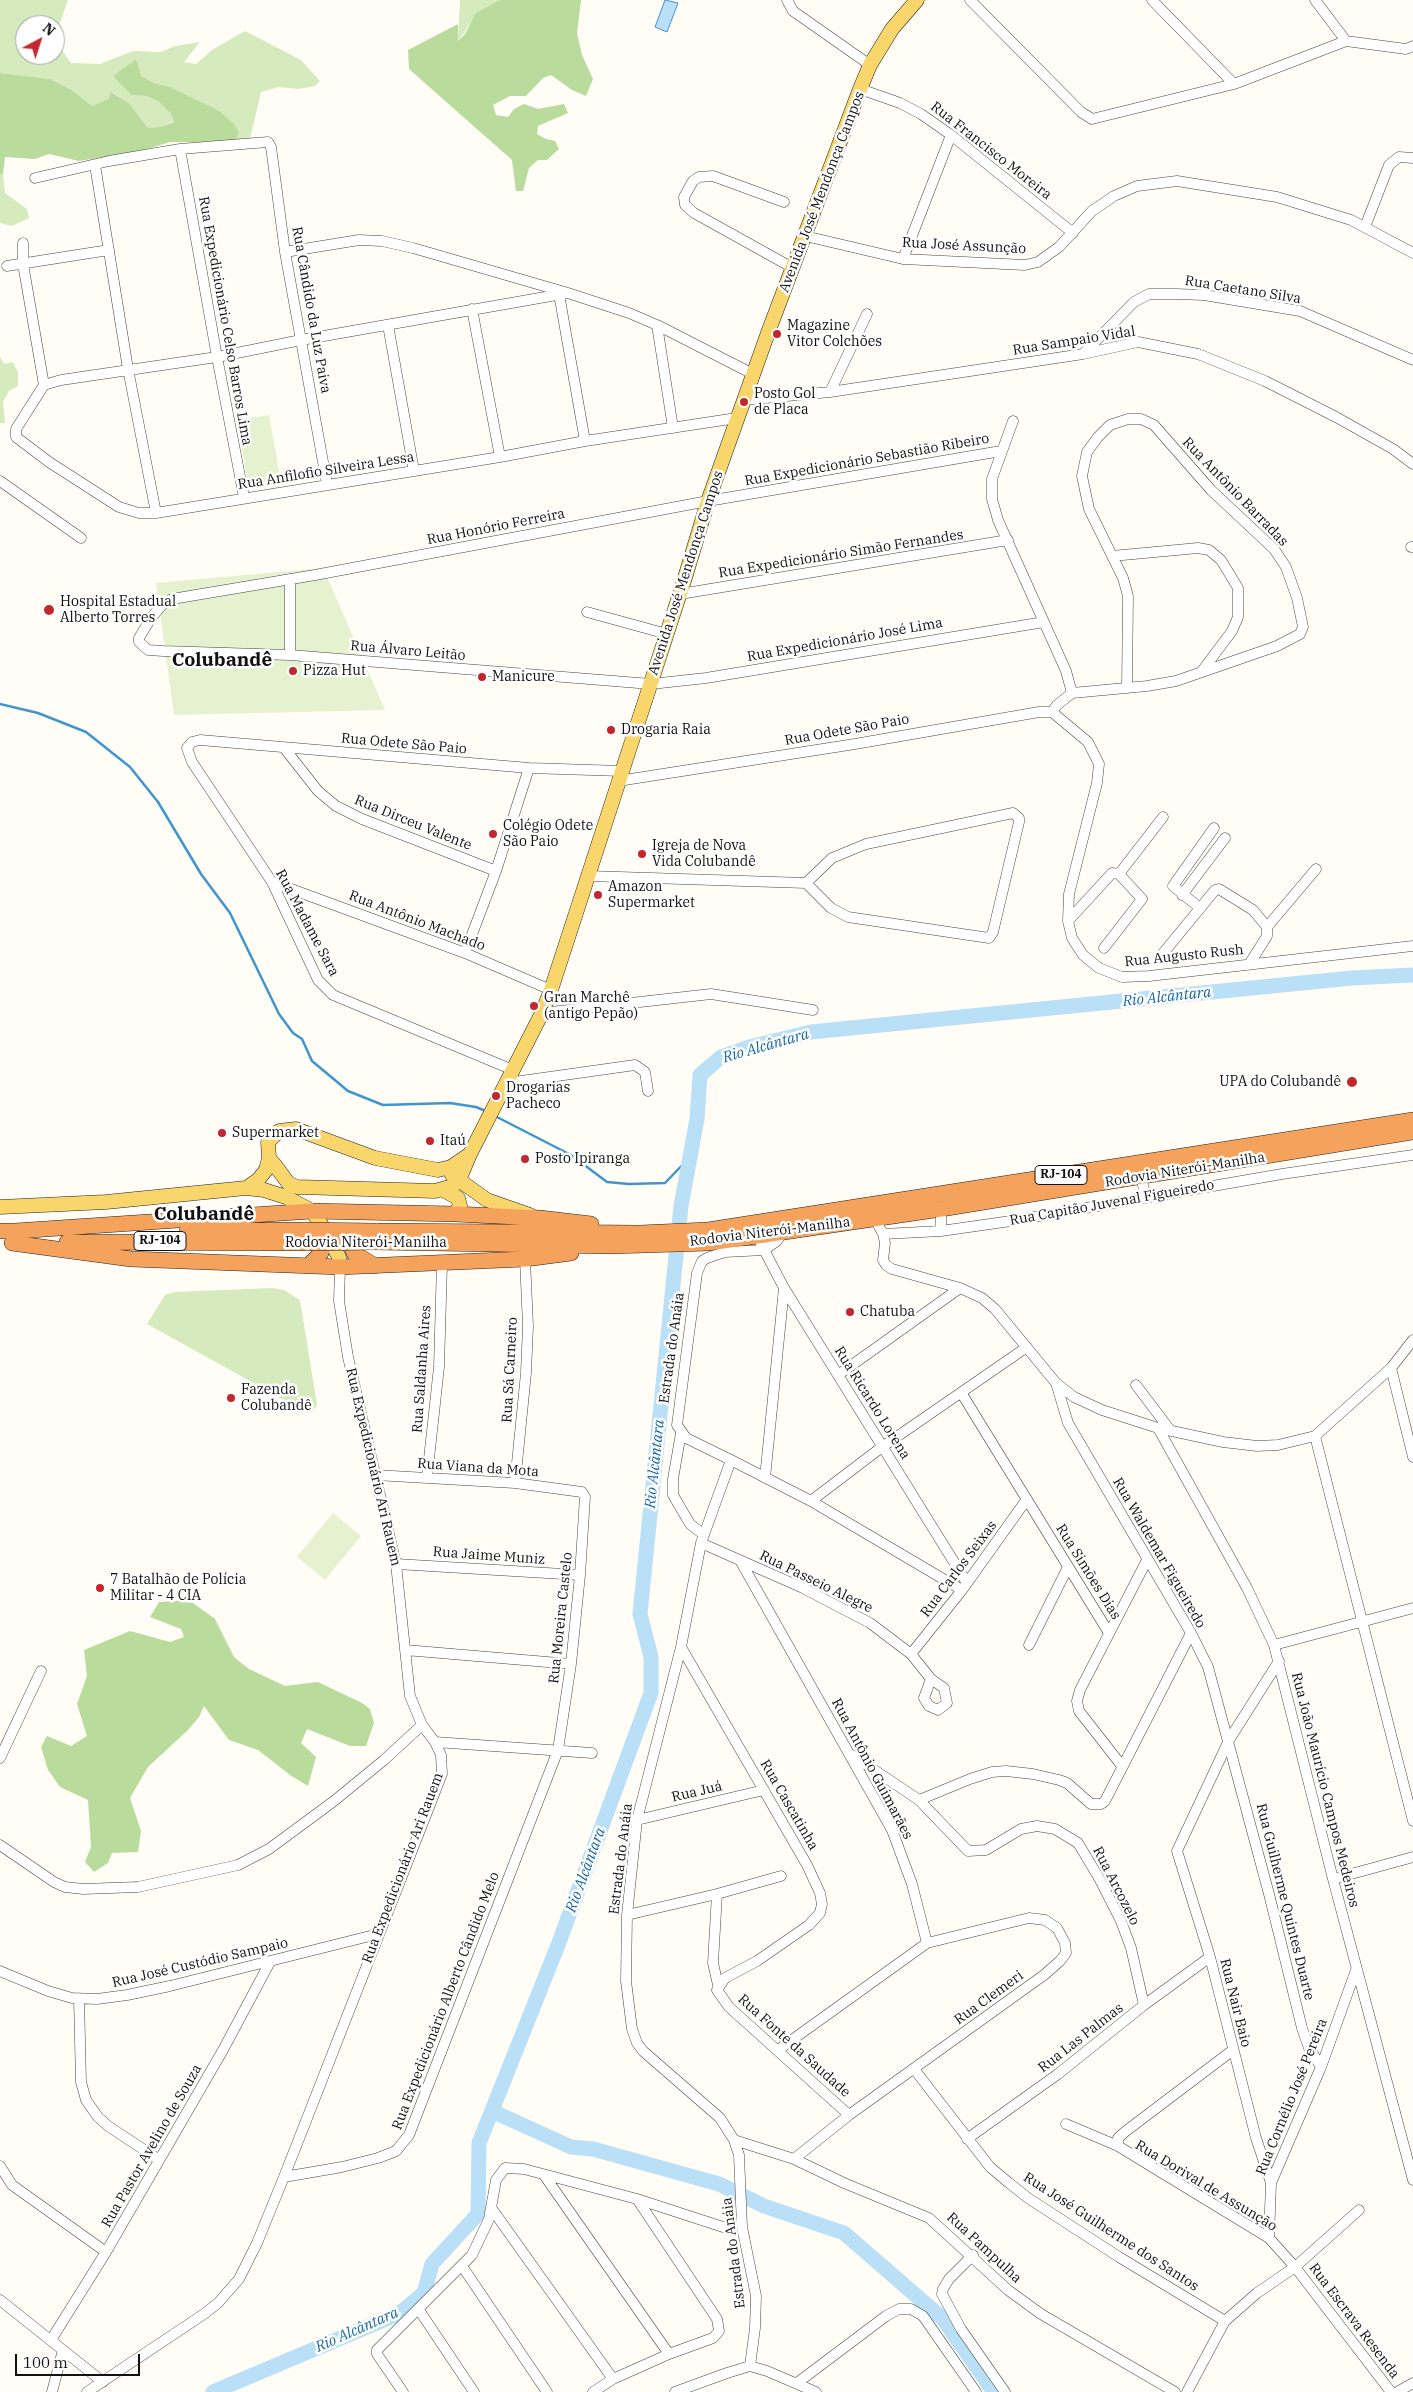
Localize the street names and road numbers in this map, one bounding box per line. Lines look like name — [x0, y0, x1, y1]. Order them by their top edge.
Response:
street label: Avenida José Mendonça Campos — [776, 89, 868, 295]
street label: Rua Francisco Moreira — [927, 99, 1055, 203]
street label: Rua Expedicionário Celso Barros Lima — [195, 195, 255, 447]
street label: Rua Cândido da Luz Paiva — [288, 225, 334, 395]
street label: Rua José Assunção — [902, 234, 1026, 258]
street label: Rua Caetano Silva — [1184, 273, 1302, 307]
street label: Rua Sampaio Vidal — [1012, 323, 1136, 359]
street label: Rua Expedicionário Sebastião Ribeiro — [743, 430, 991, 490]
street label: Rua Antônio Barradas — [1179, 434, 1291, 550]
street label: Rua Anfilofio Silveira Lessa — [237, 449, 415, 493]
street label: Avenida José Mendonça Campos — [645, 469, 727, 677]
street label: Rua Honório Ferreira — [426, 505, 566, 549]
street label: Rua Expedicionário Simão Fernandes — [717, 526, 965, 582]
street label: Rua Expedicionário José Lima — [746, 615, 944, 665]
street label: Rua Álvaro Leitão — [350, 638, 466, 664]
street label: Rua Odete São Paio — [783, 711, 911, 749]
street label: Rua Odete São Paio — [340, 730, 468, 758]
street label: Rua Dirceu Valente — [352, 792, 474, 854]
street label: Rua Madame Sara — [272, 867, 342, 979]
street label: Rua Antônio Machado — [346, 887, 488, 955]
street label: Rua Augusto Rush — [1124, 941, 1244, 971]
street label: Rodovia Niterói-Manilha — [1104, 1149, 1266, 1191]
road number: RJ-104 — [1035, 1166, 1087, 1184]
street label: Rua Capitão Juvenal Figueiredo — [1008, 1177, 1216, 1229]
street label: Rodovia Niterói-Manilha — [689, 1214, 851, 1250]
road number: RJ-104 — [134, 1232, 186, 1250]
street label: Rodovia Niterói-Manilha — [285, 1235, 447, 1251]
street label: Estrada do Anáia — [656, 1291, 688, 1405]
street label: Rua Saldanha Aires — [409, 1304, 435, 1434]
street label: Rua Sá Carneiro — [499, 1317, 521, 1423]
street label: Rua Ricardo Lorena — [830, 1343, 914, 1463]
street label: Rua Expedicionário Ari Rauem — [342, 1366, 404, 1568]
street label: Rua Viana da Mota — [417, 1455, 539, 1481]
street label: Rua Waldemar Figueiredo — [1109, 1475, 1209, 1631]
street label: Rua Carlos Seixas — [917, 1517, 1001, 1621]
street label: Rua Simões Dias — [1052, 1521, 1124, 1623]
street label: Rua Jaime Muniz — [432, 1544, 546, 1568]
street label: Rua Passeio Alegre — [756, 1547, 876, 1617]
street label: Rua Moreira Castelo — [546, 1551, 576, 1685]
street label: Rua João Maurício Campos Medeiros — [1288, 1671, 1362, 1909]
street label: Rua Antônio Guimarães — [828, 1696, 916, 1842]
street label: Rua Cascatinha — [756, 1757, 822, 1853]
street label: Rua Expedicionário Ari Rauem — [359, 1770, 447, 1966]
street label: Rua Juá — [670, 1778, 724, 1806]
street label: Estrada do Anáia — [606, 1802, 636, 1916]
street label: Rua Guilherme Quintes Duarte — [1252, 1802, 1318, 2002]
street label: Rua Arcozelo — [1089, 1844, 1143, 1928]
street label: Rua Expedicionário Alberto Cândido Melo — [389, 1870, 503, 2132]
street label: Rua José Custódio Sampaio — [110, 1935, 290, 1991]
street label: Rua Nair Baio — [1216, 1957, 1254, 2049]
street label: Rua Clemeri — [951, 1967, 1027, 2029]
street label: Rua Fonte da Saudade — [734, 1991, 854, 2101]
street label: Rua Las Palmas — [1035, 2000, 1127, 2076]
street label: Rua Cornélio José Pereira — [1253, 2016, 1331, 2178]
street label: Rua Pastor Avelino de Souza — [98, 2061, 206, 2231]
street label: Rua Dorival de Assunção — [1132, 2137, 1280, 2235]
street label: Rua José Guilherme dos Santos — [1020, 2169, 1202, 2295]
street label: Estrada do Anáia — [719, 2196, 749, 2310]
street label: Rua Pampulha — [943, 2209, 1025, 2287]
street label: Rua Escrava Resenda — [1305, 2260, 1403, 2382]

